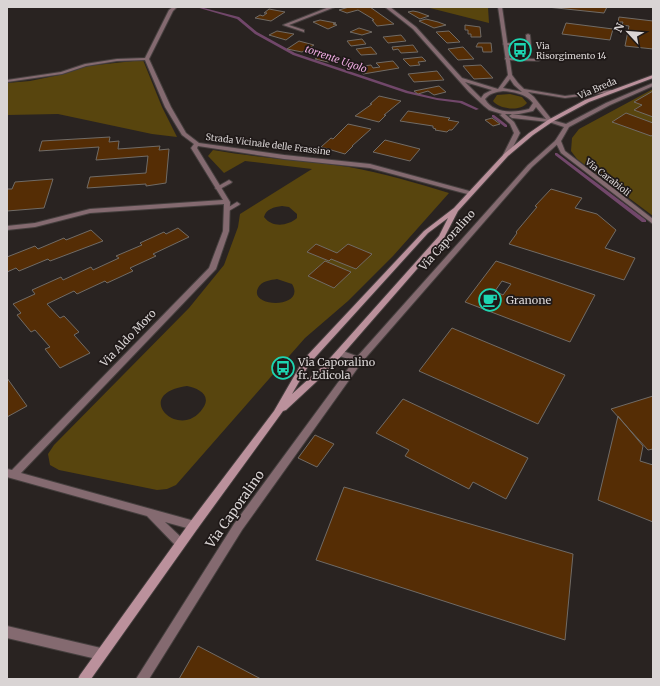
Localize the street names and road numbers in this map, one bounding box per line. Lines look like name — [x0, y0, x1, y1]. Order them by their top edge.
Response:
street label: Via Breda — [575, 75, 618, 101]
street label: Strada Vicinale delle Frassine — [205, 131, 331, 157]
street label: Via Carabioli — [582, 155, 633, 198]
street label: Via Caporalino — [415, 206, 478, 274]
street label: Via Aldo Moro — [96, 306, 159, 370]
street label: Via Caporalino — [201, 466, 268, 552]

